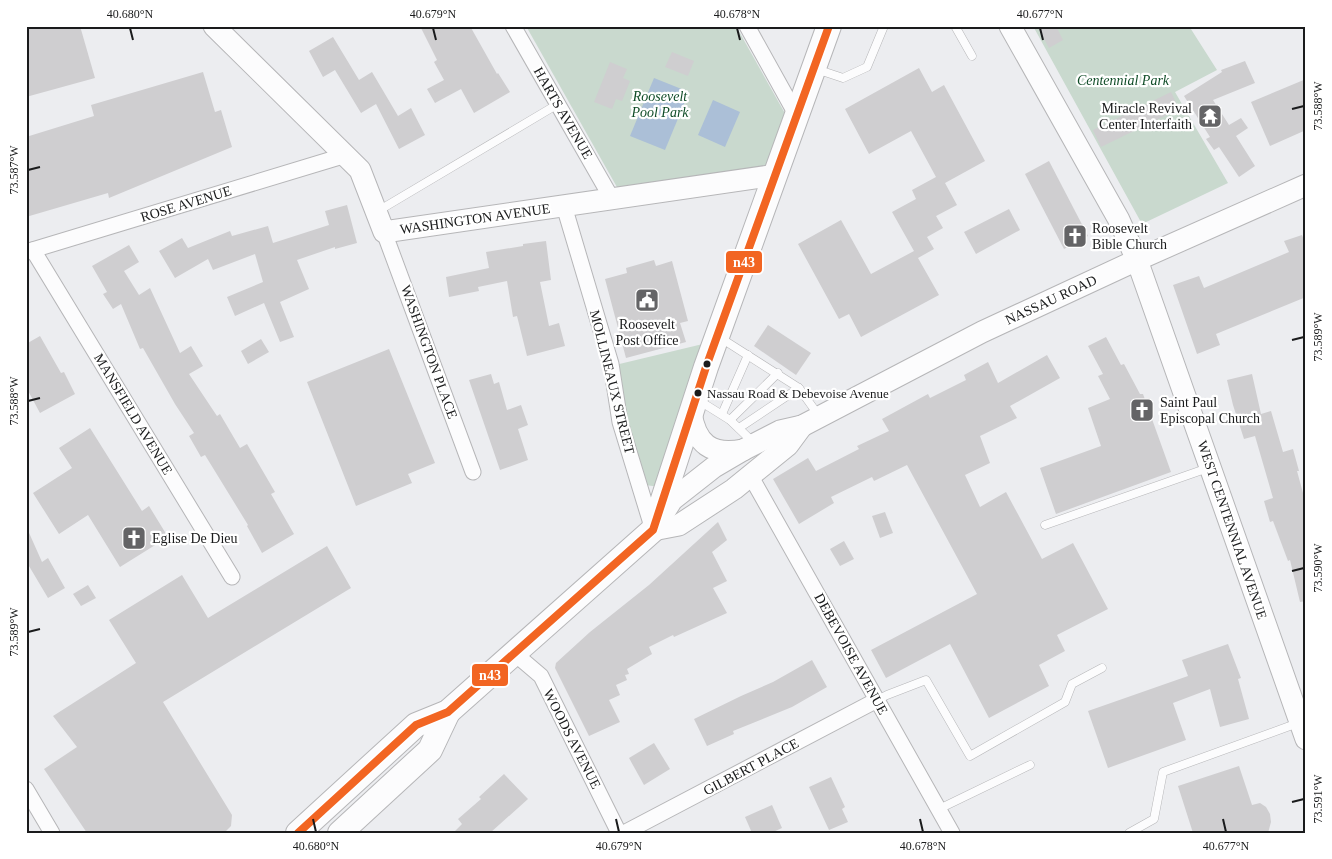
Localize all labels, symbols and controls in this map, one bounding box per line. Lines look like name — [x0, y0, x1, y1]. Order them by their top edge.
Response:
text: 40.680°N — [107, 7, 154, 21]
text: 40.679°N — [410, 7, 457, 21]
text: 40.678°N — [714, 7, 761, 21]
text: 40.677°N — [1017, 7, 1064, 21]
street label: HARTS AVENUE — [531, 64, 595, 162]
park label: Centennial Park — [1077, 73, 1170, 88]
text: 73.588°W — [1311, 81, 1325, 131]
park label: Roosevelt Pool Park — [630, 89, 689, 120]
place label: Miracle Revival Center Interfaith — [1099, 101, 1192, 132]
temple icon: Miracle Revival Center Interfaith — [1197, 103, 1223, 129]
text: 73.587°W — [7, 145, 21, 195]
street label: ROSE AVENUE — [139, 183, 233, 225]
street label: WASHINGTON AVENUE — [399, 201, 551, 237]
place label: Roosevelt Bible Church — [1092, 221, 1167, 252]
church icon: Roosevelt Bible Church — [1062, 223, 1088, 249]
line badge: n43 — [725, 250, 763, 274]
text: n43 — [733, 255, 755, 270]
street label: NASSAU ROAD — [1003, 272, 1099, 328]
street label: WASHINGTON PLACE — [398, 283, 460, 421]
public building icon: Roosevelt Post Office — [634, 287, 660, 313]
street label: MOLLINEAUX STREET — [587, 308, 637, 456]
text: 73.589°W — [1311, 312, 1325, 362]
place label: Roosevelt Post Office — [615, 317, 679, 348]
street label: MANSFIELD AVENUE — [91, 351, 175, 477]
unlabelled marker — [702, 359, 712, 369]
text: 73.588°W — [7, 376, 21, 426]
place label: Nassau Road & Debevoise Avenue — [707, 386, 889, 401]
marker: Nassau Road & Debevoise Avenue — [693, 388, 703, 398]
place label: Saint Paul Episcopal Church — [1160, 395, 1260, 426]
church icon: Saint Paul Episcopal Church — [1129, 397, 1155, 423]
street label: WEST CENTENNIAL AVENUE — [1194, 439, 1270, 621]
church icon: Eglise De Dieu — [121, 525, 147, 551]
place label: Eglise De Dieu — [152, 531, 238, 546]
text: 73.590°W — [1311, 543, 1325, 593]
street label: DEBEVOISE AVENUE — [811, 591, 891, 717]
text: 73.589°W — [7, 607, 21, 657]
line badge: n43 — [471, 663, 509, 687]
text: n43 — [479, 668, 501, 683]
street label: WOODS AVENUE — [540, 687, 604, 791]
street label: GILBERT PLACE — [701, 736, 801, 798]
text: 73.591°W — [1311, 774, 1325, 824]
text: 40.680°N — [293, 839, 340, 853]
text: 40.679°N — [596, 839, 643, 853]
text: 40.678°N — [900, 839, 947, 853]
text: 40.677°N — [1203, 839, 1250, 853]

